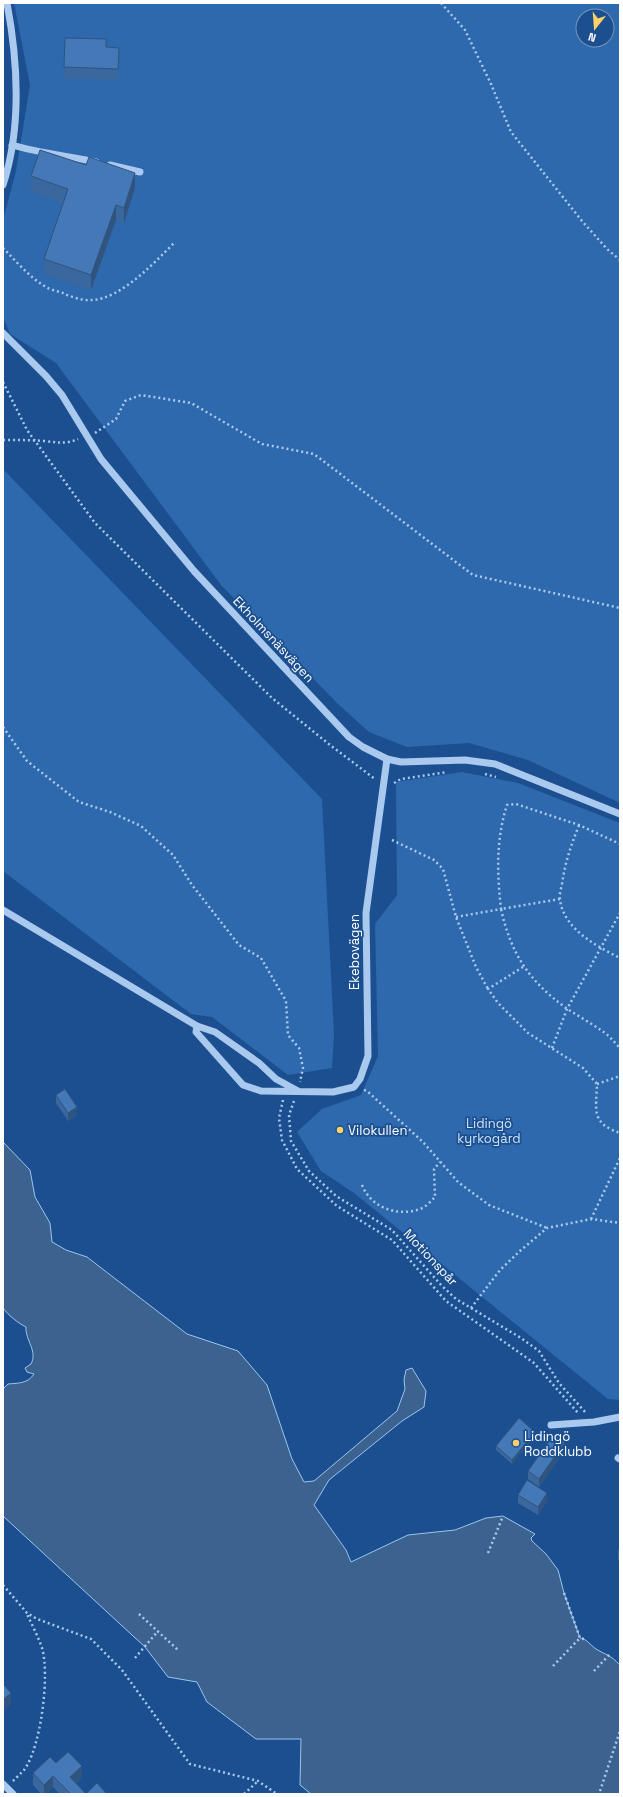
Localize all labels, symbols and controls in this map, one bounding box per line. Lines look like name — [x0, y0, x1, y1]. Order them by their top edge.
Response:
north arrow — [575, 8, 615, 48]
text: N — [587, 30, 598, 45]
street label: Ekholmsnäsvägen — [229, 593, 318, 686]
street label: Ekebovägen — [346, 914, 363, 990]
park label: Lidingö kyrkogård — [457, 1115, 521, 1147]
place label: Vilokullen — [348, 1122, 407, 1139]
marker: Vilokullen — [335, 1125, 345, 1135]
street label: Motionspår — [400, 1225, 461, 1289]
place label: Lidingö Roddklubb — [524, 1428, 592, 1460]
marker: Lidingö Roddklubb — [511, 1438, 521, 1448]

